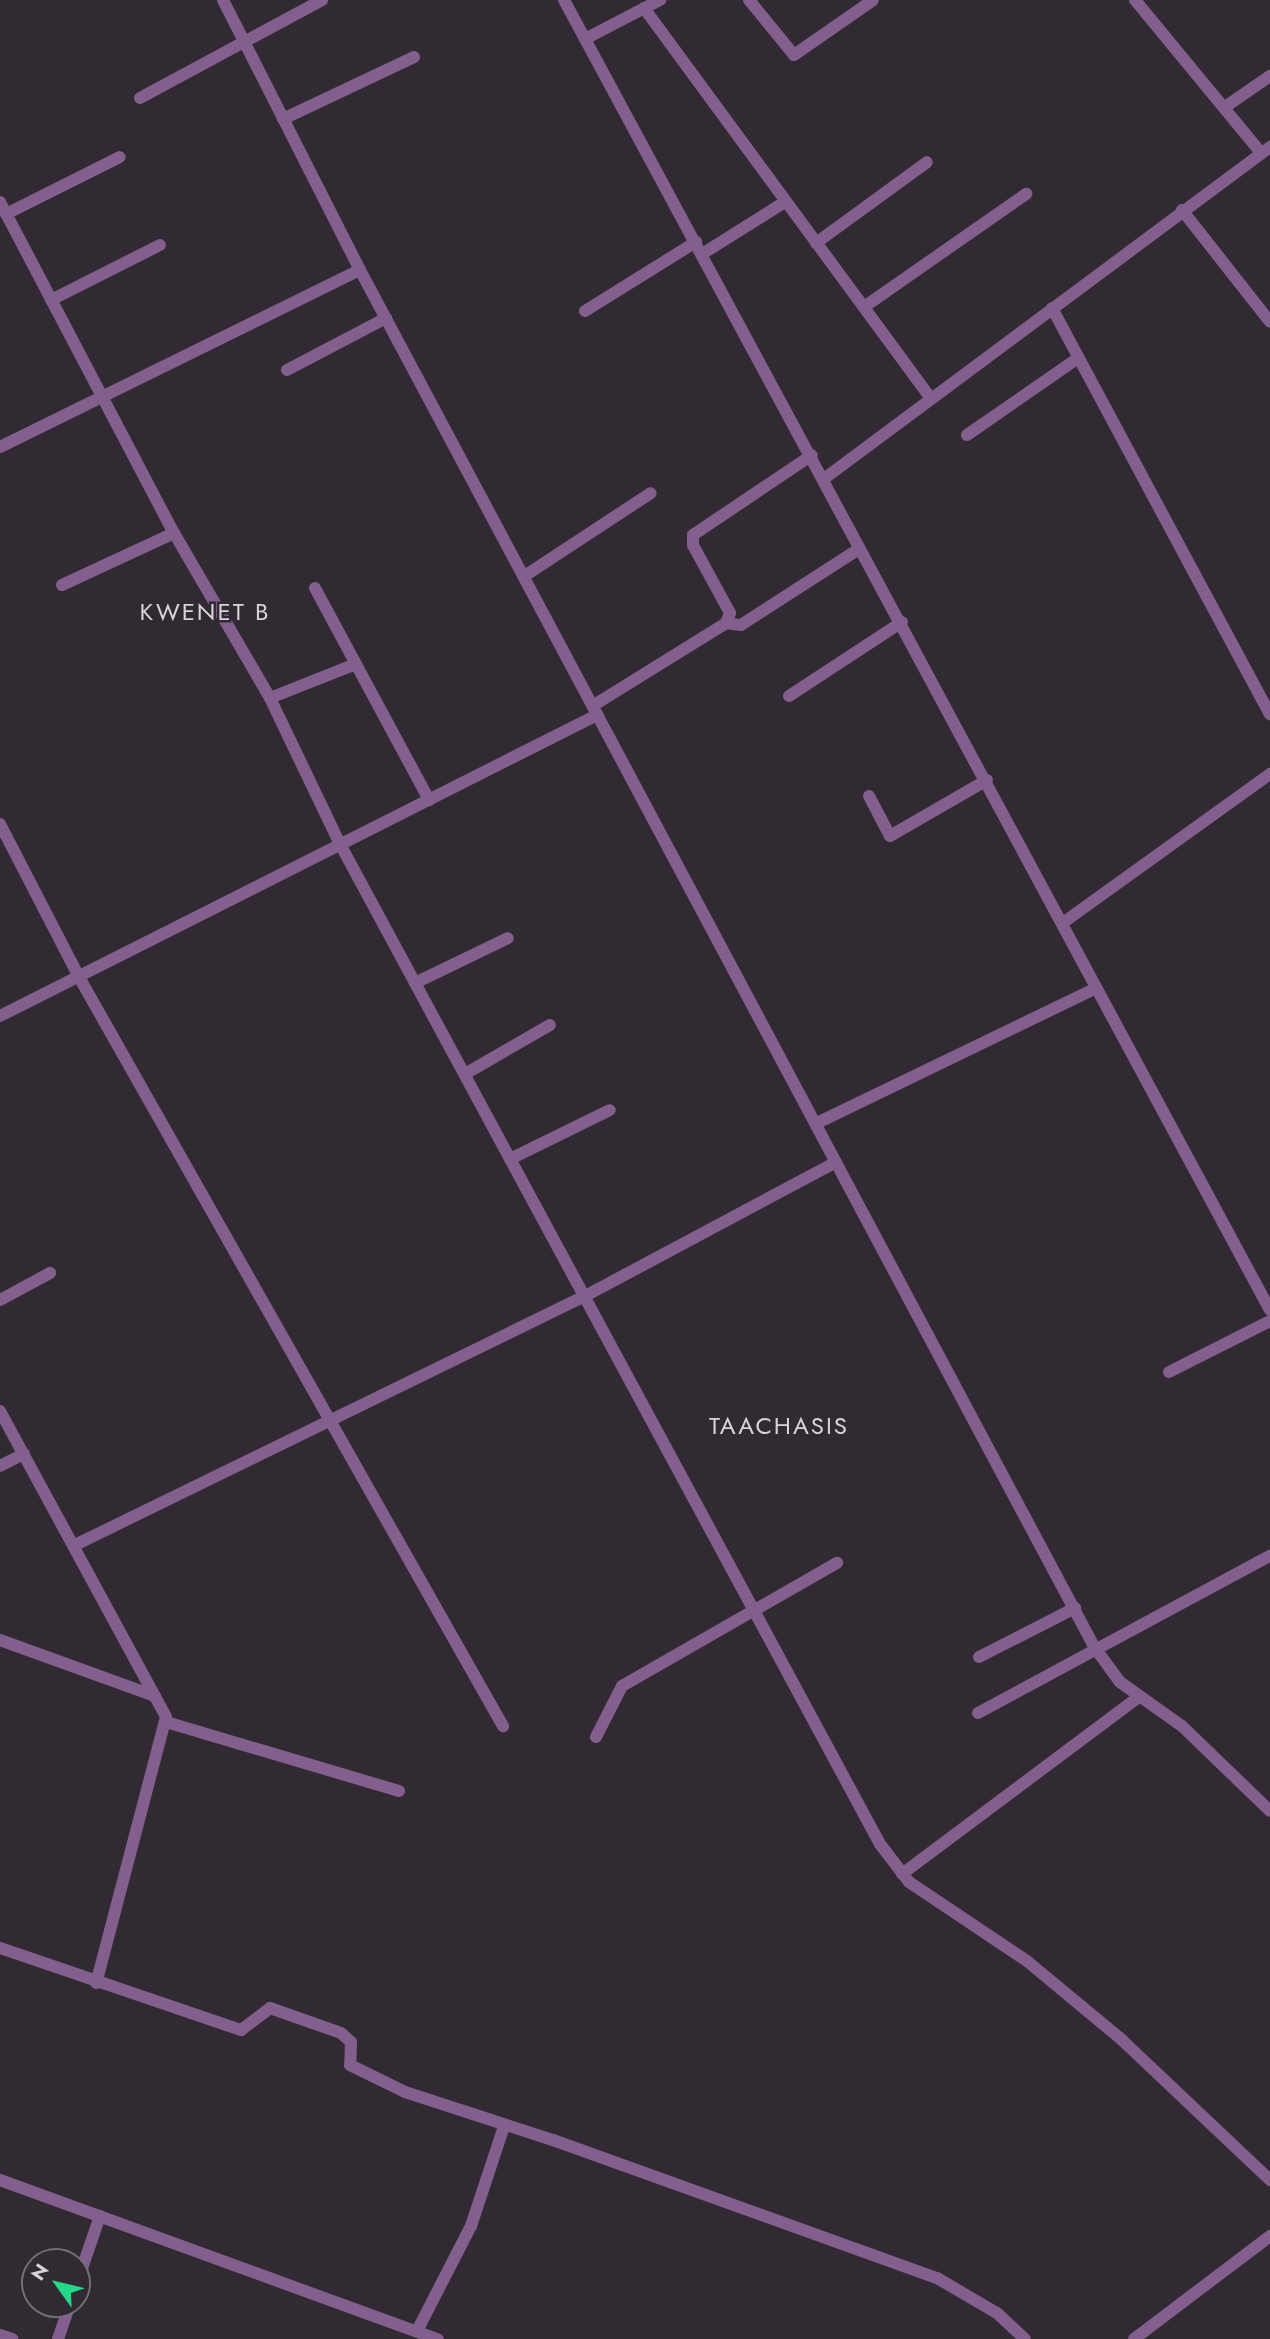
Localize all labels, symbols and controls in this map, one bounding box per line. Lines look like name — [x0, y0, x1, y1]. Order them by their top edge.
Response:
district label: KWENET B — [141, 598, 269, 626]
district label: TAACHASIS — [710, 1412, 848, 1440]
north arrow — [21, 2248, 91, 2318]
text: N — [24, 2258, 55, 2286]

